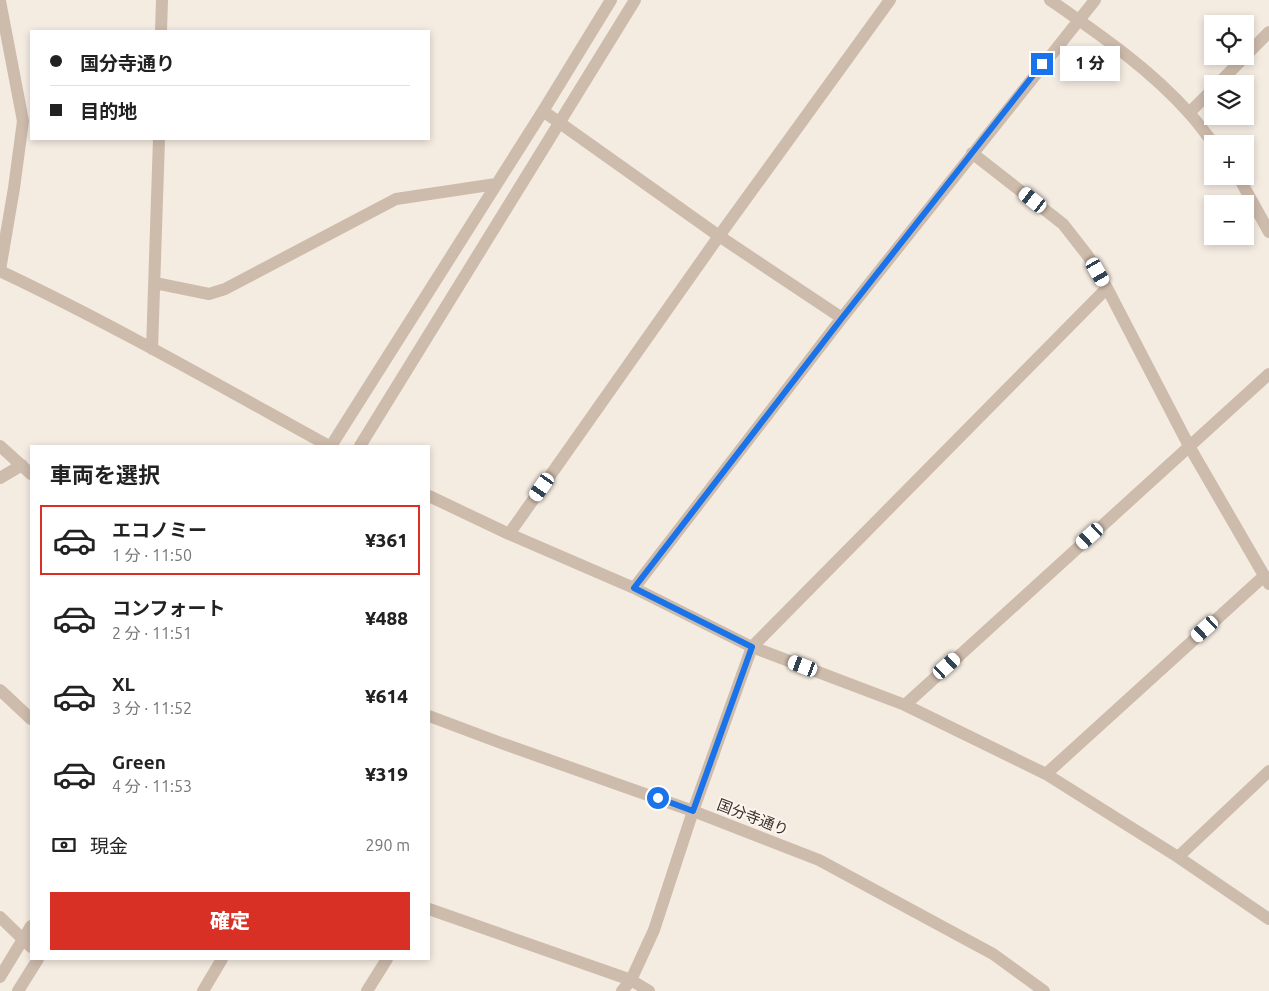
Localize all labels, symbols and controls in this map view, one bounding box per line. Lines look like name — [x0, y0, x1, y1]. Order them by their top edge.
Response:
map controls — [1204, 15, 1254, 245]
button: locate — [1204, 15, 1254, 65]
callout: 1 分 — [1060, 46, 1120, 82]
text: 国分寺通り — [80, 52, 175, 74]
route end — [1031, 53, 1053, 75]
text: 1 分 — [1076, 54, 1104, 72]
button: layers — [1204, 75, 1254, 125]
text: 目的地 — [80, 100, 137, 122]
button: + — [1204, 135, 1254, 185]
car — [1016, 185, 1049, 215]
button: − — [1204, 195, 1254, 245]
car — [1084, 255, 1111, 289]
text: 車両を選択 — [50, 462, 160, 487]
car — [527, 470, 556, 504]
icon: car — [52, 518, 97, 563]
text: エコノミー — [112, 519, 207, 541]
car — [1073, 520, 1106, 552]
text: ¥361 — [365, 529, 408, 551]
text: 1 分 · 11:50 — [112, 546, 192, 564]
icon: car — [52, 596, 97, 641]
text: コンフォート — [112, 597, 225, 619]
text: ¥488 — [365, 607, 408, 629]
car — [1188, 613, 1221, 645]
text: 2 分 · 11:51 — [112, 624, 192, 642]
car — [930, 650, 963, 682]
car — [786, 654, 819, 678]
text: XL — [112, 673, 135, 695]
icon: car — [52, 674, 97, 719]
text: ¥614 — [365, 685, 408, 707]
text: 3 分 · 11:52 — [112, 699, 192, 717]
text: Green — [112, 751, 166, 773]
icon: car — [52, 752, 97, 797]
text: ¥319 — [365, 763, 408, 785]
text: 4 分 · 11:53 — [112, 777, 192, 795]
route start — [647, 787, 669, 809]
street label: 国分寺通り — [715, 796, 791, 838]
icon: cash — [50, 831, 78, 859]
text: 現金 — [90, 835, 128, 857]
text: 290 m — [365, 836, 410, 854]
button: 確定 — [50, 892, 410, 950]

